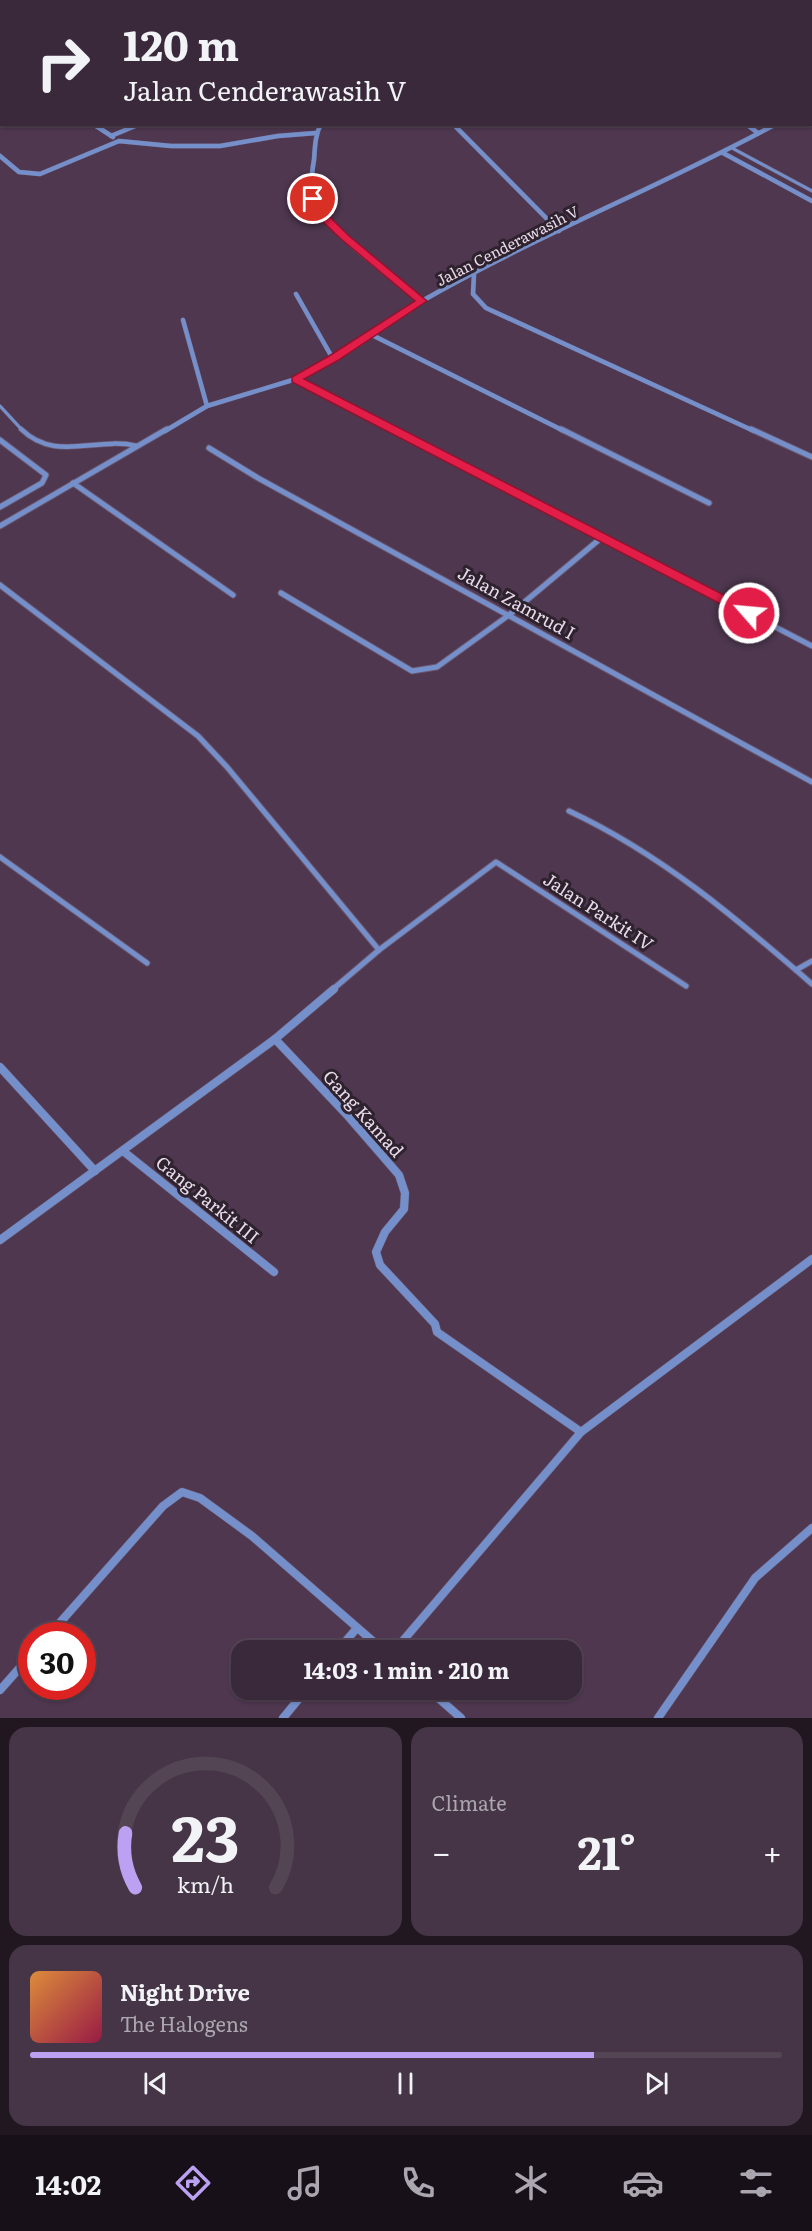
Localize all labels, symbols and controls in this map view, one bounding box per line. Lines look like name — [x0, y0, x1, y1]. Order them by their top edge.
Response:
text: 120 m — [123, 12, 239, 74]
icon: right — [24, 24, 102, 102]
text: Jalan Cenderawasih V — [123, 69, 406, 109]
pin — [287, 173, 338, 224]
icon: arrive — [296, 182, 329, 215]
street label: Jalan Cenderawasih V — [432, 199, 582, 291]
street label: Jalan Zamrud I — [453, 559, 581, 645]
position arrow — [717, 581, 781, 645]
street label: Jalan Parkit IV — [539, 865, 659, 957]
street label: Gang Kamad — [317, 1063, 411, 1163]
street label: Gang Parkit III — [150, 1149, 266, 1249]
speed limit sign: 30 — [18, 1622, 96, 1700]
text: 14:03 · 1 min · 210 m — [304, 1653, 509, 1686]
text: Climate — [432, 1787, 507, 1817]
text: 23 — [171, 1789, 239, 1881]
text: 21° — [577, 1817, 636, 1884]
text: − — [432, 1826, 451, 1875]
text: + — [763, 1826, 782, 1875]
text: km/h — [177, 1869, 234, 1901]
text: Night Drive — [120, 1975, 250, 2008]
text: The Halogens — [120, 2008, 248, 2038]
icon: previous — [139, 2067, 172, 2100]
icon: pause — [389, 2067, 422, 2100]
icon: next — [640, 2067, 673, 2100]
icon: directions — [172, 2162, 214, 2204]
icon: music — [284, 2162, 326, 2204]
icon: phone — [397, 2162, 439, 2204]
icon: climate — [510, 2162, 552, 2204]
icon: car — [622, 2162, 664, 2204]
icon: filters — [735, 2162, 777, 2204]
text: 14:02 — [35, 2163, 101, 2203]

